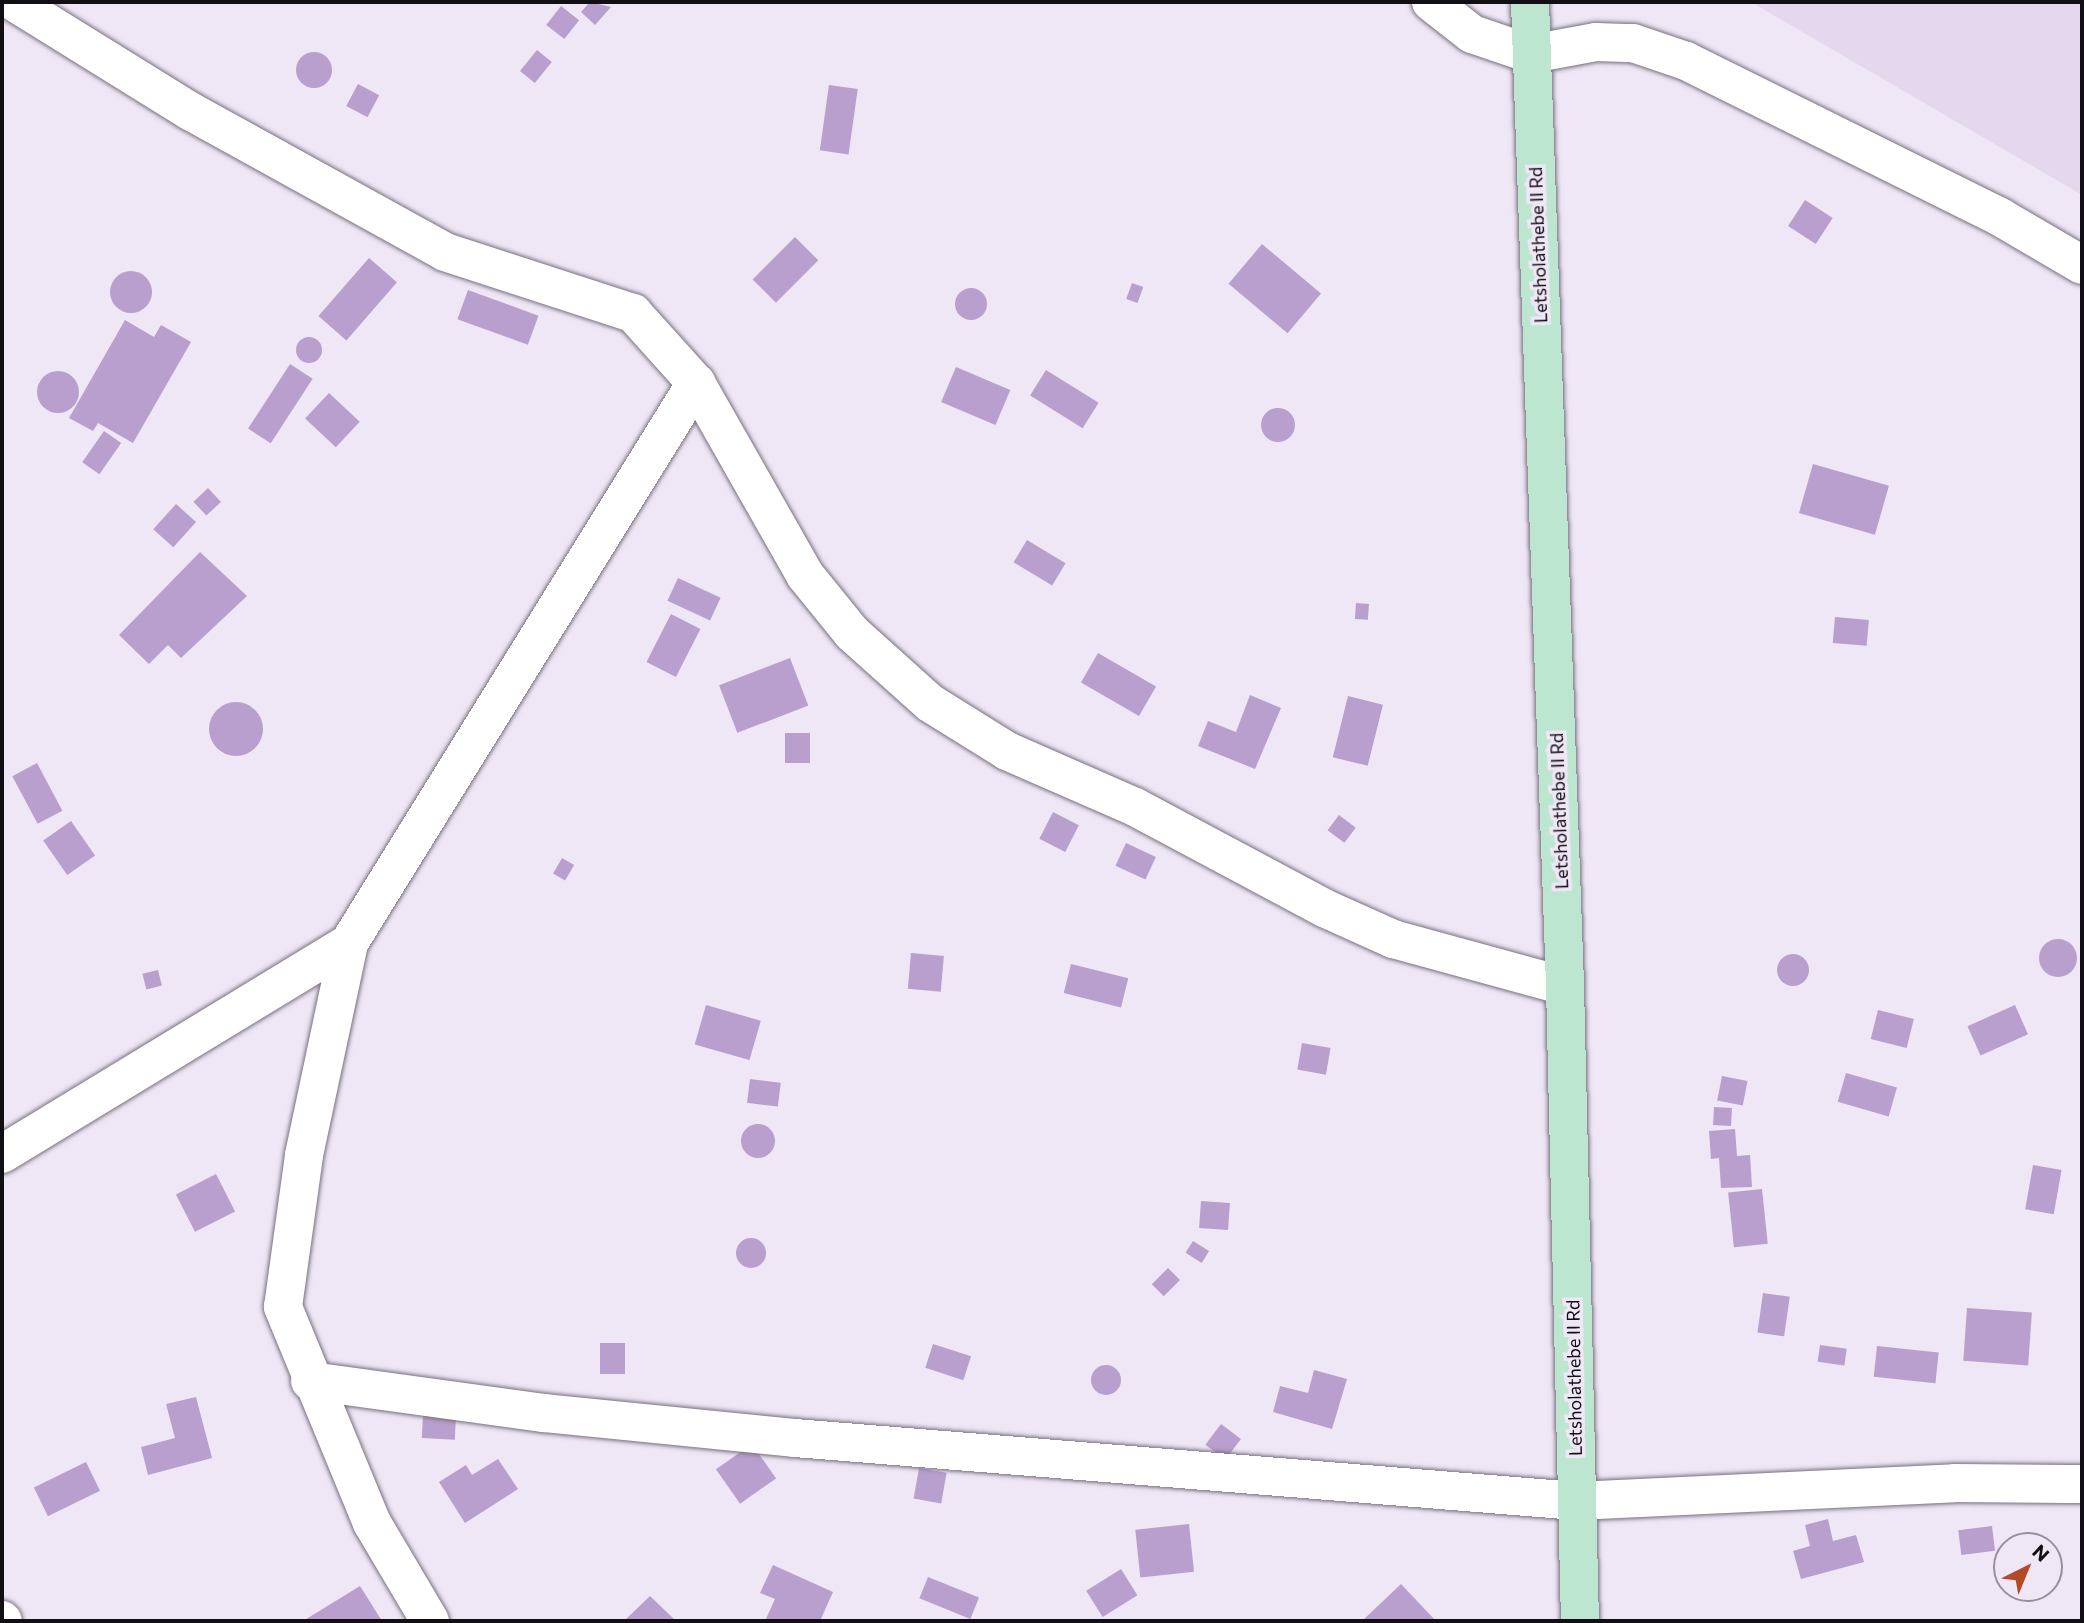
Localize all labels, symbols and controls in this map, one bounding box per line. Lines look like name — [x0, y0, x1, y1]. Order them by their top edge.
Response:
street label: Letsholathebe II Rd — [1524, 166, 1552, 324]
street label: Letsholathebe II Rd — [1545, 732, 1573, 890]
street label: Letsholathebe II Rd — [1562, 1300, 1586, 1456]
north arrow — [1993, 1532, 2063, 1602]
text: N — [2028, 1539, 2054, 1566]

